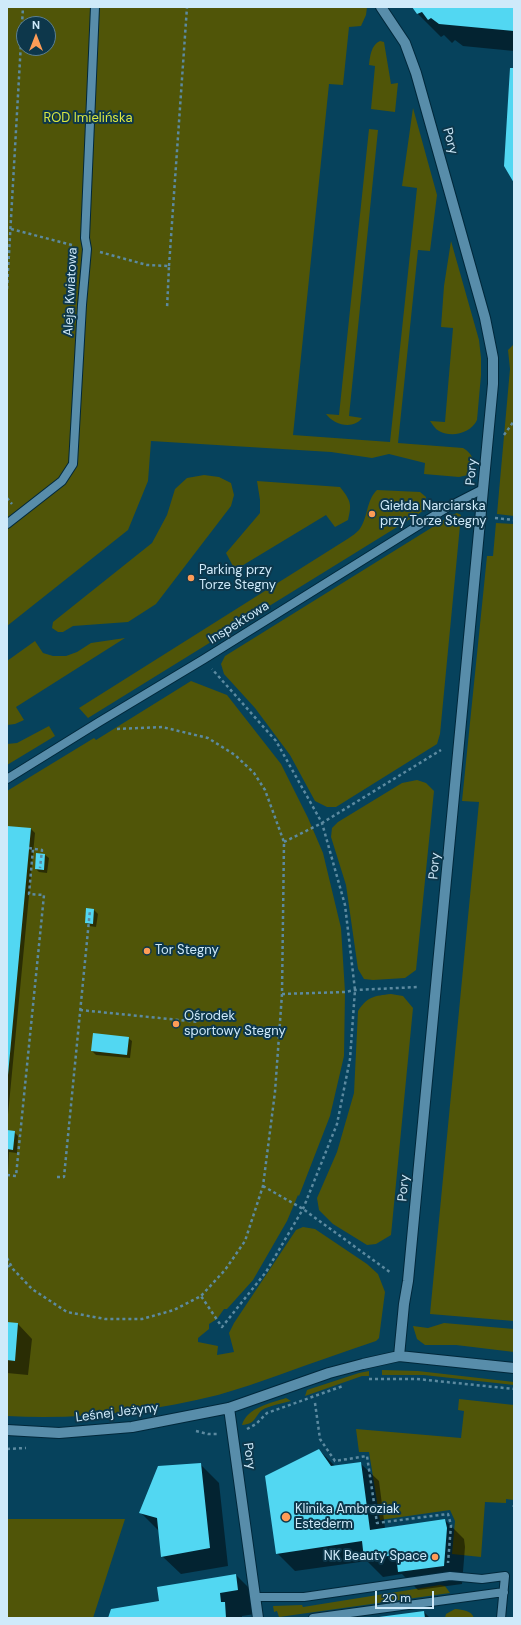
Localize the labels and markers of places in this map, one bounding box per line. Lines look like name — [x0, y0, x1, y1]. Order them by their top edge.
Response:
place label: Giełda Narciarska przy Torze Stegny — [380, 499, 487, 530]
marker: Giełda Narciarska przy Torze Stegny — [367, 509, 377, 519]
place label: Parking przy Torze Stegny — [199, 563, 276, 594]
marker: Parking przy Torze Stegny — [186, 573, 196, 583]
place label: Tor Stegny — [155, 943, 219, 959]
marker: Tor Stegny — [142, 946, 152, 956]
place label: Ośrodek sportowy Stegny — [184, 1009, 286, 1040]
marker: Ośrodek sportowy Stegny — [171, 1019, 181, 1029]
place label: Klinika Ambroziak Estederm — [295, 1502, 400, 1533]
marker: Klinika Ambroziak Estederm — [280, 1511, 292, 1523]
place label: NK Beauty Space — [324, 1549, 427, 1565]
marker: NK Beauty Space — [430, 1552, 440, 1562]

